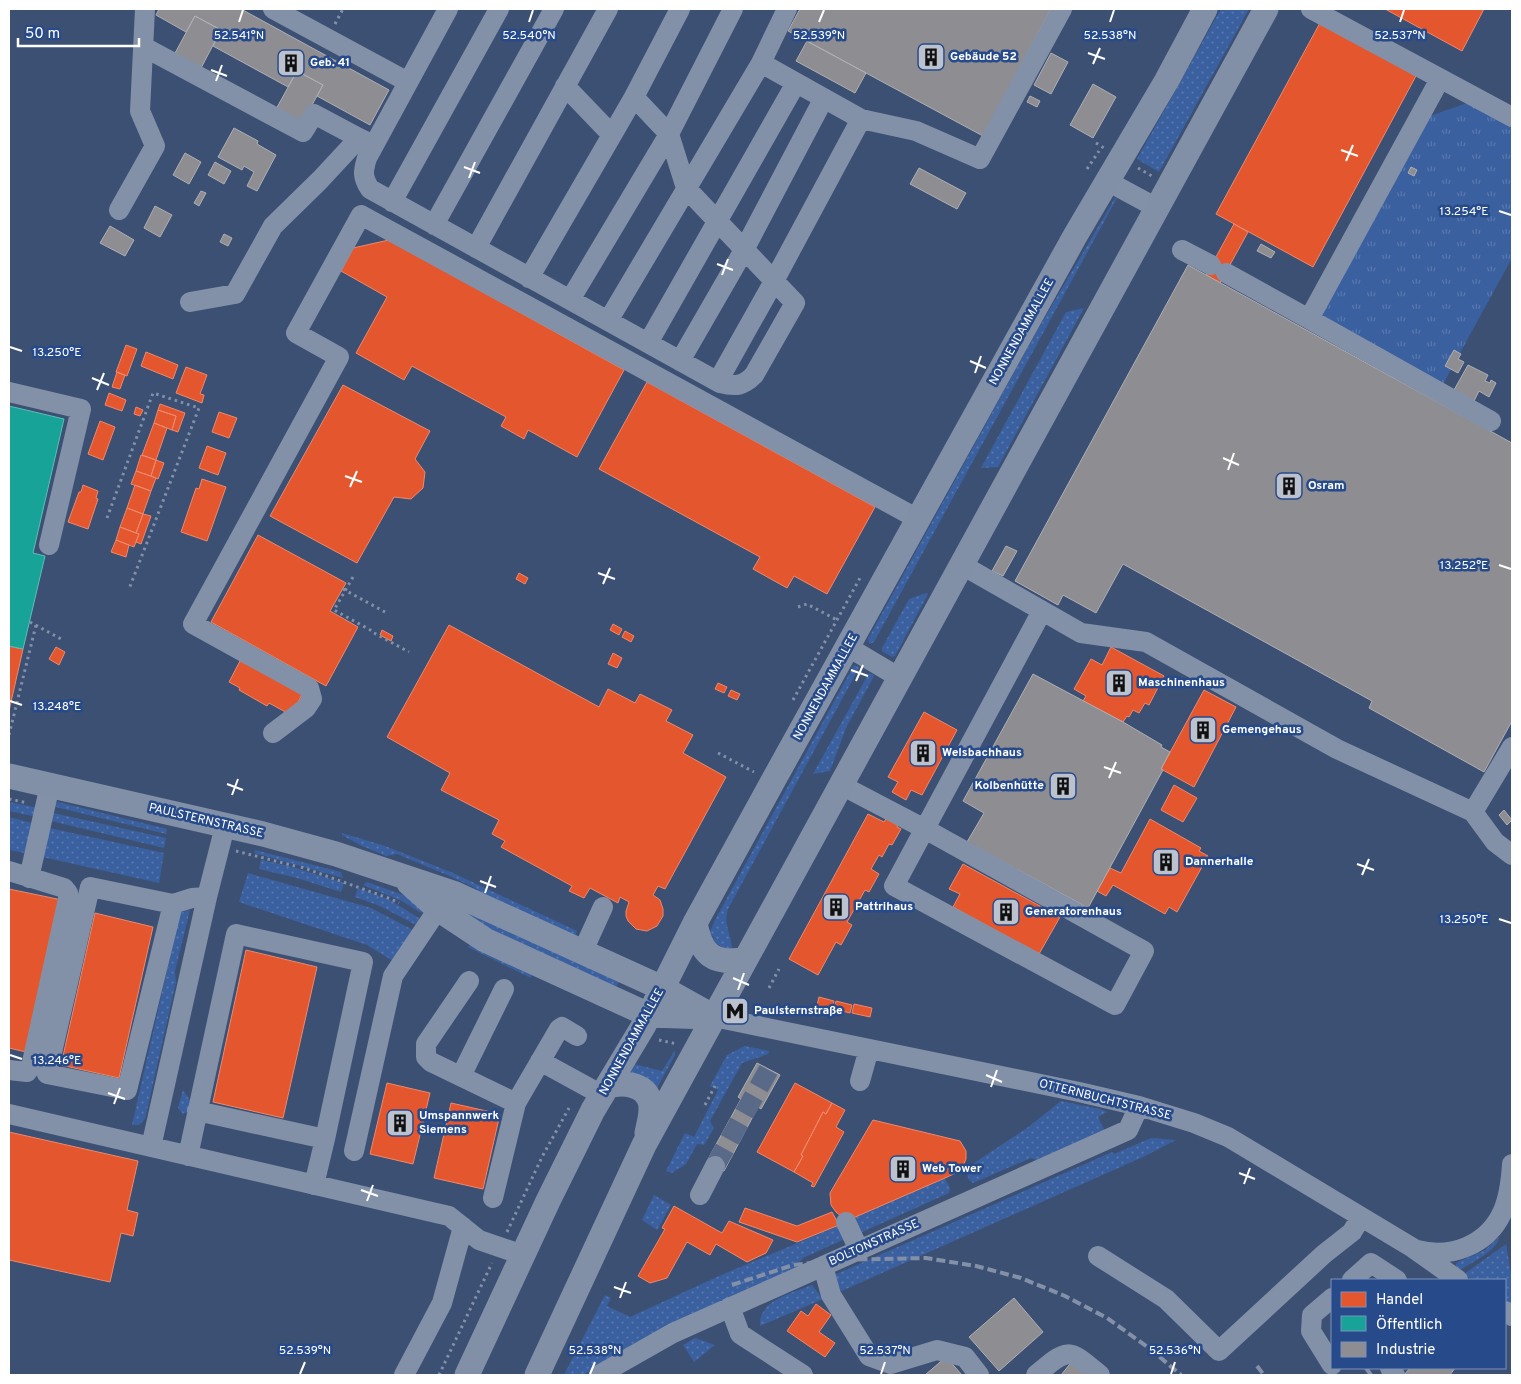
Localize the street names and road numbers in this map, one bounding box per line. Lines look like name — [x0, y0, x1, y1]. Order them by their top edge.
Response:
street label: NONNENDAMMALLEE — [986, 276, 1058, 388]
street label: NONNENDAMMALLEE — [790, 631, 862, 743]
street label: PAULSTERNSTRASSE — [147, 800, 265, 842]
street label: NONNENDAMMALLEE — [596, 986, 668, 1098]
street label: OTTERNBUCHTSTRASSE — [1037, 1076, 1173, 1124]
street label: BOLTONSTRASSE — [826, 1216, 922, 1270]

